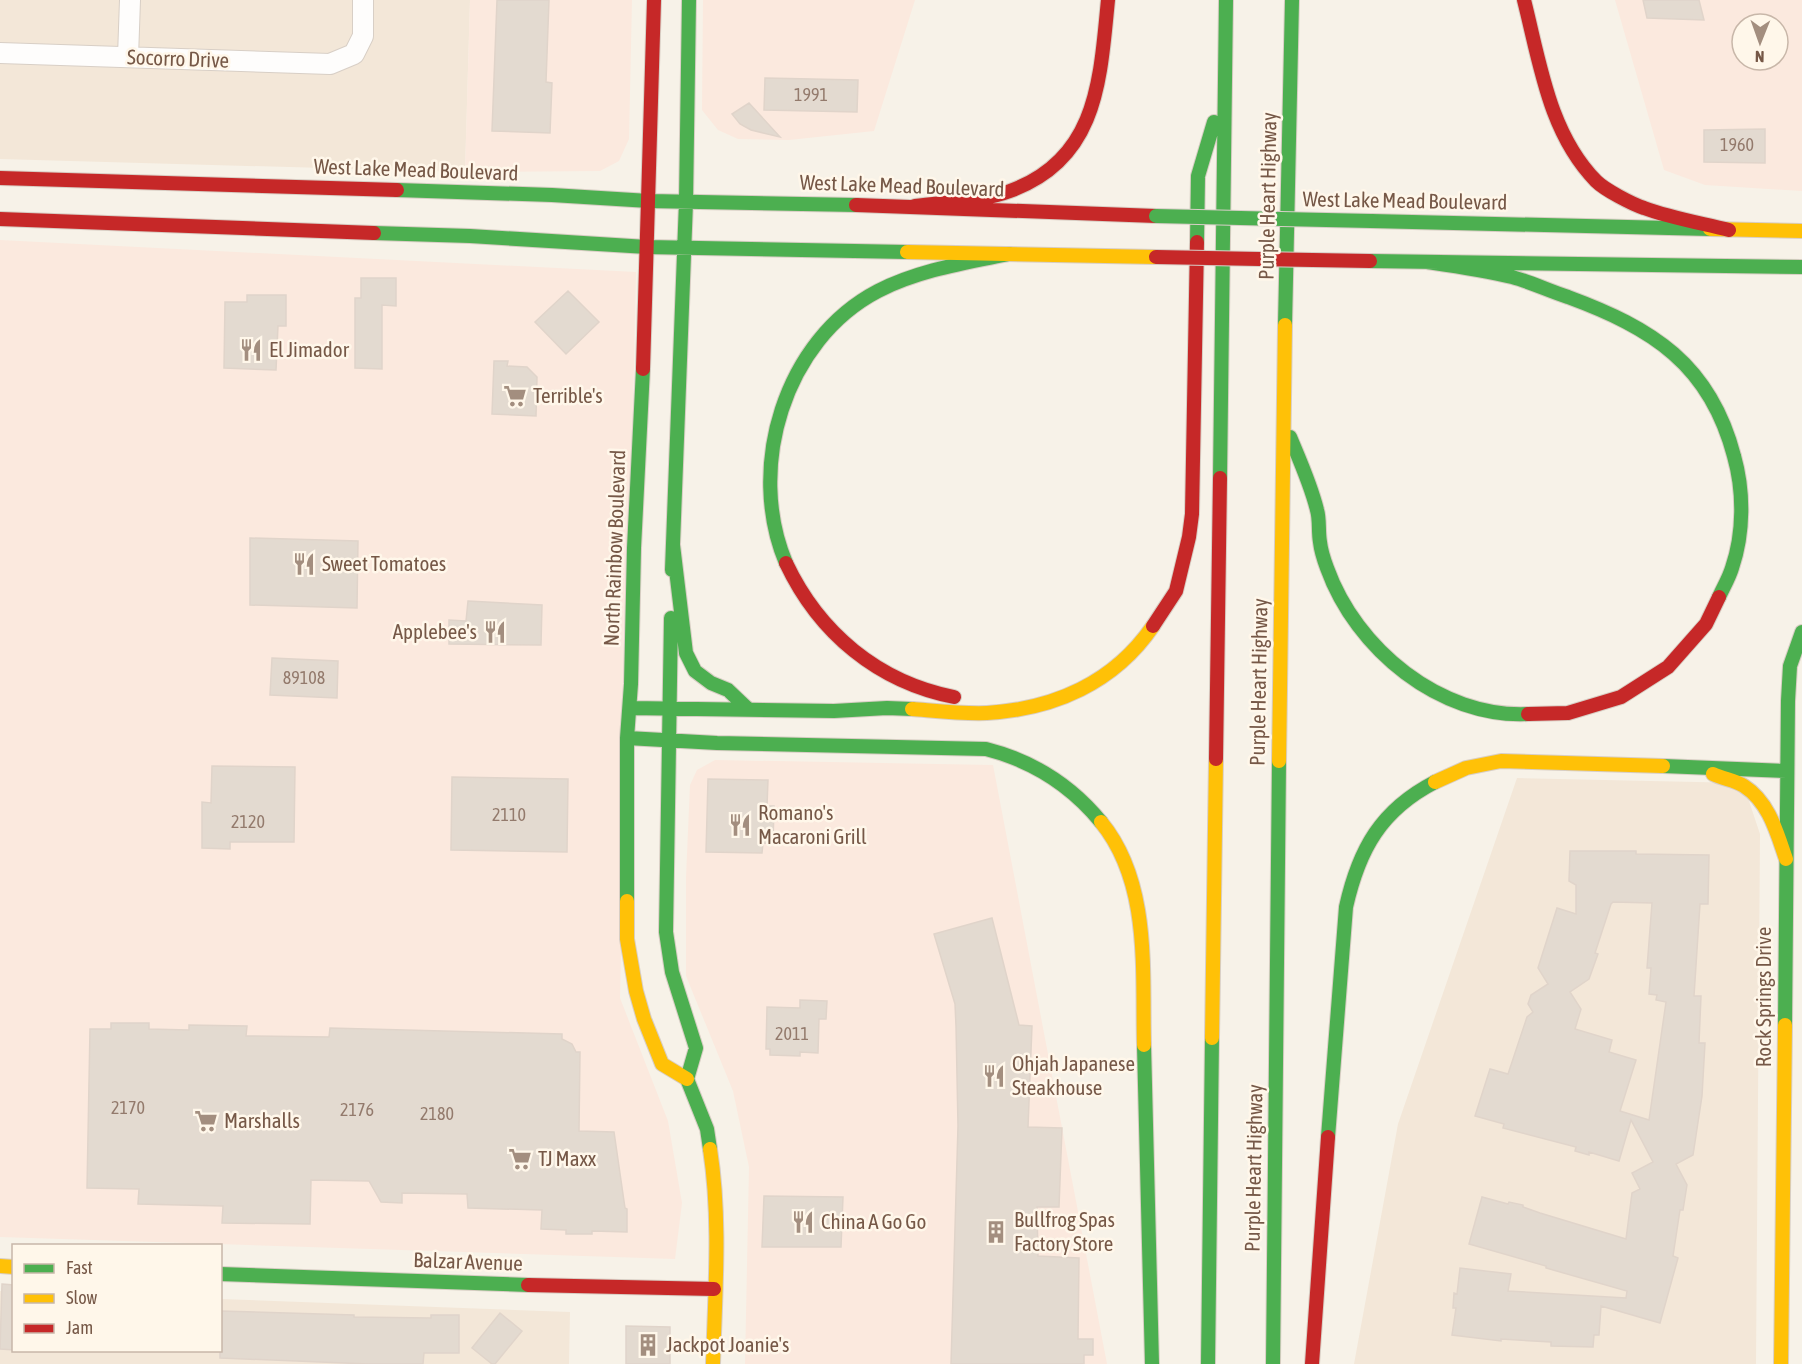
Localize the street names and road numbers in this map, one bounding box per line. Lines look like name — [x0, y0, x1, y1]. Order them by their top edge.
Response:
street label: Socorro Drive — [127, 44, 230, 72]
street label: Purple Heart Highway — [1254, 112, 1280, 280]
street label: West Lake Mead Boulevard — [313, 153, 519, 185]
street label: West Lake Mead Boulevard — [799, 169, 1005, 201]
street label: West Lake Mead Boulevard — [1302, 186, 1508, 214]
street label: North Rainbow Boulevard — [599, 449, 629, 647]
street label: Purple Heart Highway — [1245, 598, 1271, 766]
street label: Rock Springs Drive — [1751, 927, 1775, 1067]
street label: Purple Heart Highway — [1240, 1084, 1266, 1252]
street label: Balzar Avenue — [413, 1247, 523, 1275]

